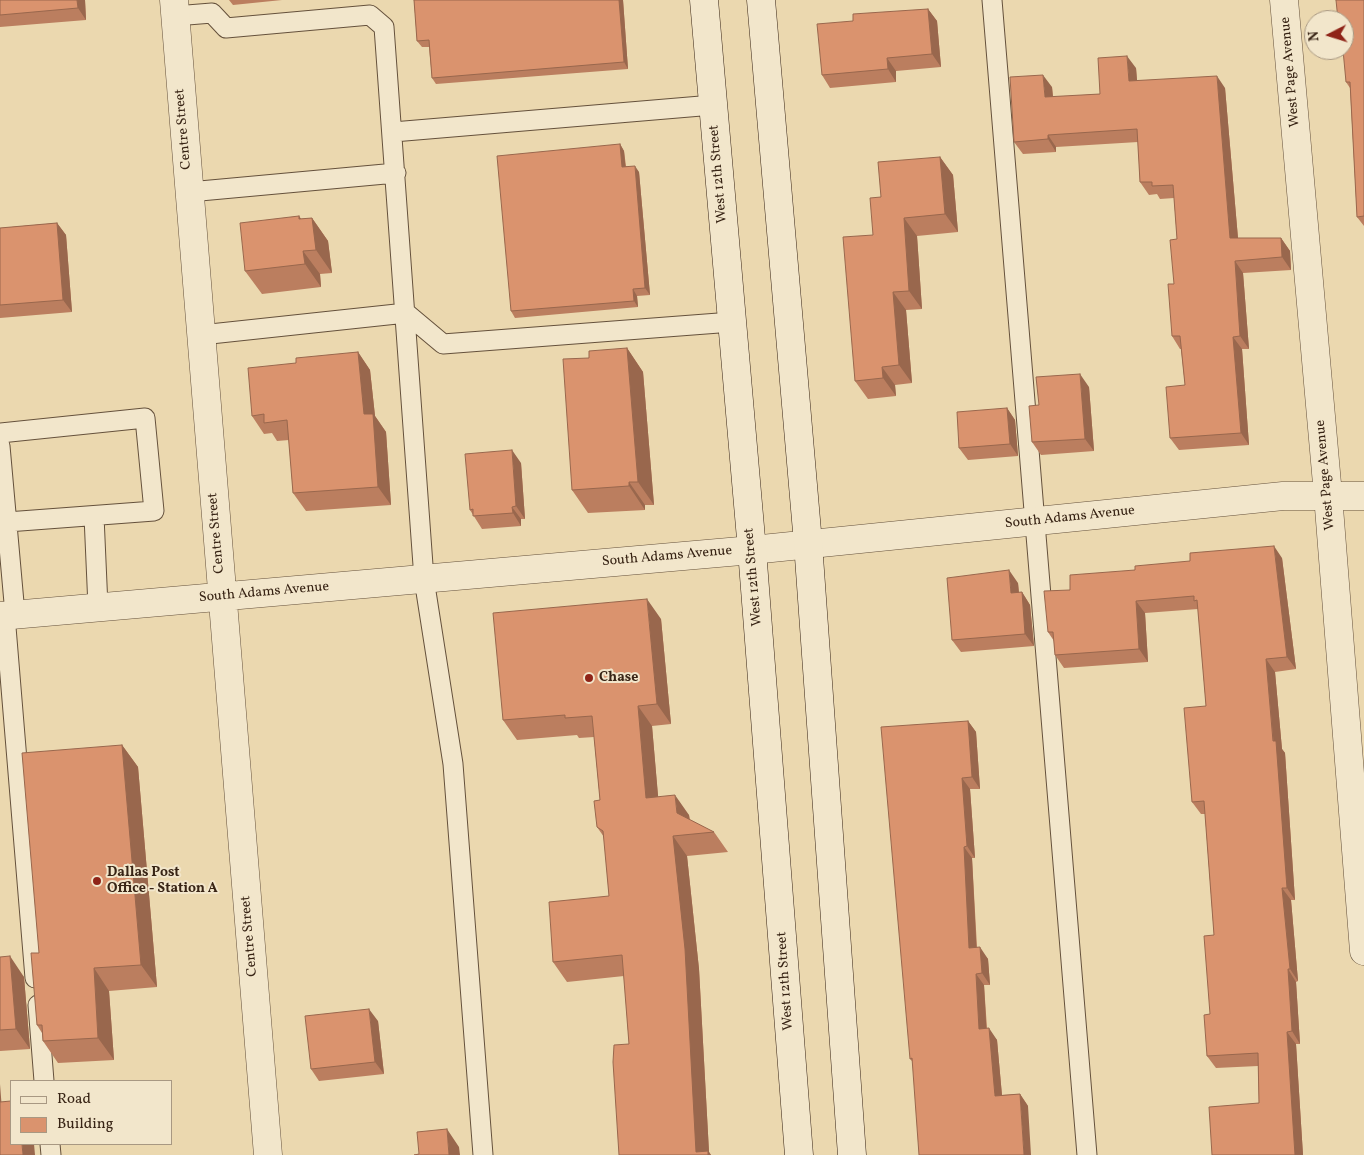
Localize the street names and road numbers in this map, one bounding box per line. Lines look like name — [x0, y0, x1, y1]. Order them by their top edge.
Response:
street label: West Page Avenue — [1278, 16, 1304, 128]
street label: Centre Street — [172, 88, 196, 170]
street label: West 12th Street — [706, 124, 732, 224]
street label: West Page Avenue — [1313, 419, 1339, 531]
street label: Centre Street — [205, 492, 229, 574]
street label: South Adams Avenue — [1004, 503, 1136, 533]
street label: West 12th Street — [741, 527, 767, 627]
street label: South Adams Avenue — [601, 543, 733, 571]
street label: South Adams Avenue — [198, 579, 330, 607]
street label: Centre Street — [238, 895, 262, 977]
street label: West 12th Street — [774, 931, 798, 1031]

